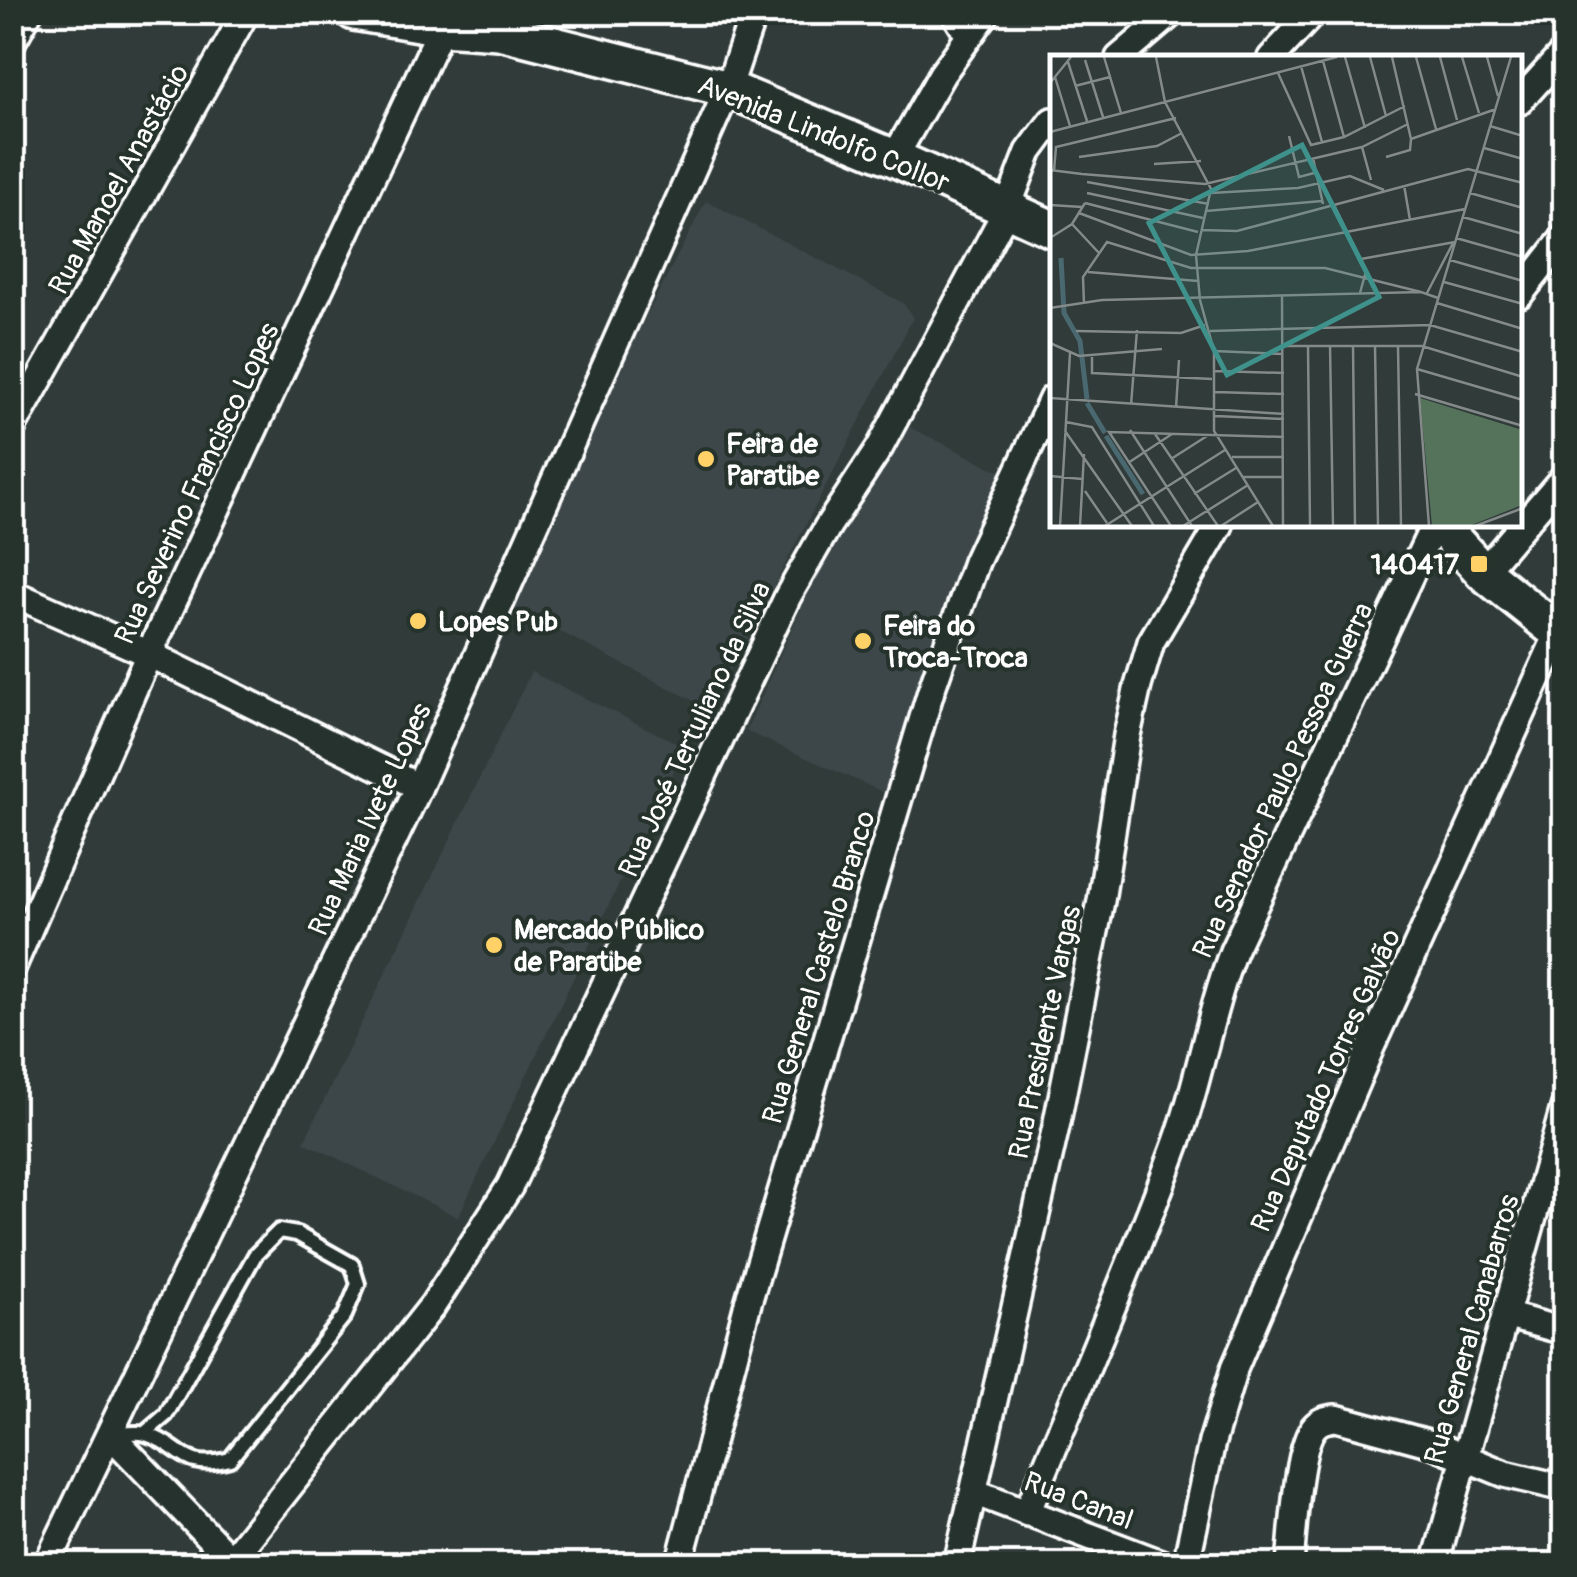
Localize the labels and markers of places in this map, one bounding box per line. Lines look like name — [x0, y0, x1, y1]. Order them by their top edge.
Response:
place label: Feira de Paratibe — [726, 427, 821, 494]
marker: Feira de Paratibe — [695, 448, 717, 470]
place label: 140417 — [1371, 548, 1459, 583]
marker: 140417 — [1468, 553, 1490, 575]
place label: Lopes Pub — [438, 605, 558, 640]
place label: Feira do Troca-Troca — [882, 609, 1028, 676]
marker: Lopes Pub — [407, 610, 429, 632]
marker: Feira do Troca-Troca — [852, 630, 874, 652]
place label: Mercado Público de Paratibe — [514, 913, 704, 980]
marker: Mercado Público de Paratibe — [483, 934, 505, 956]

